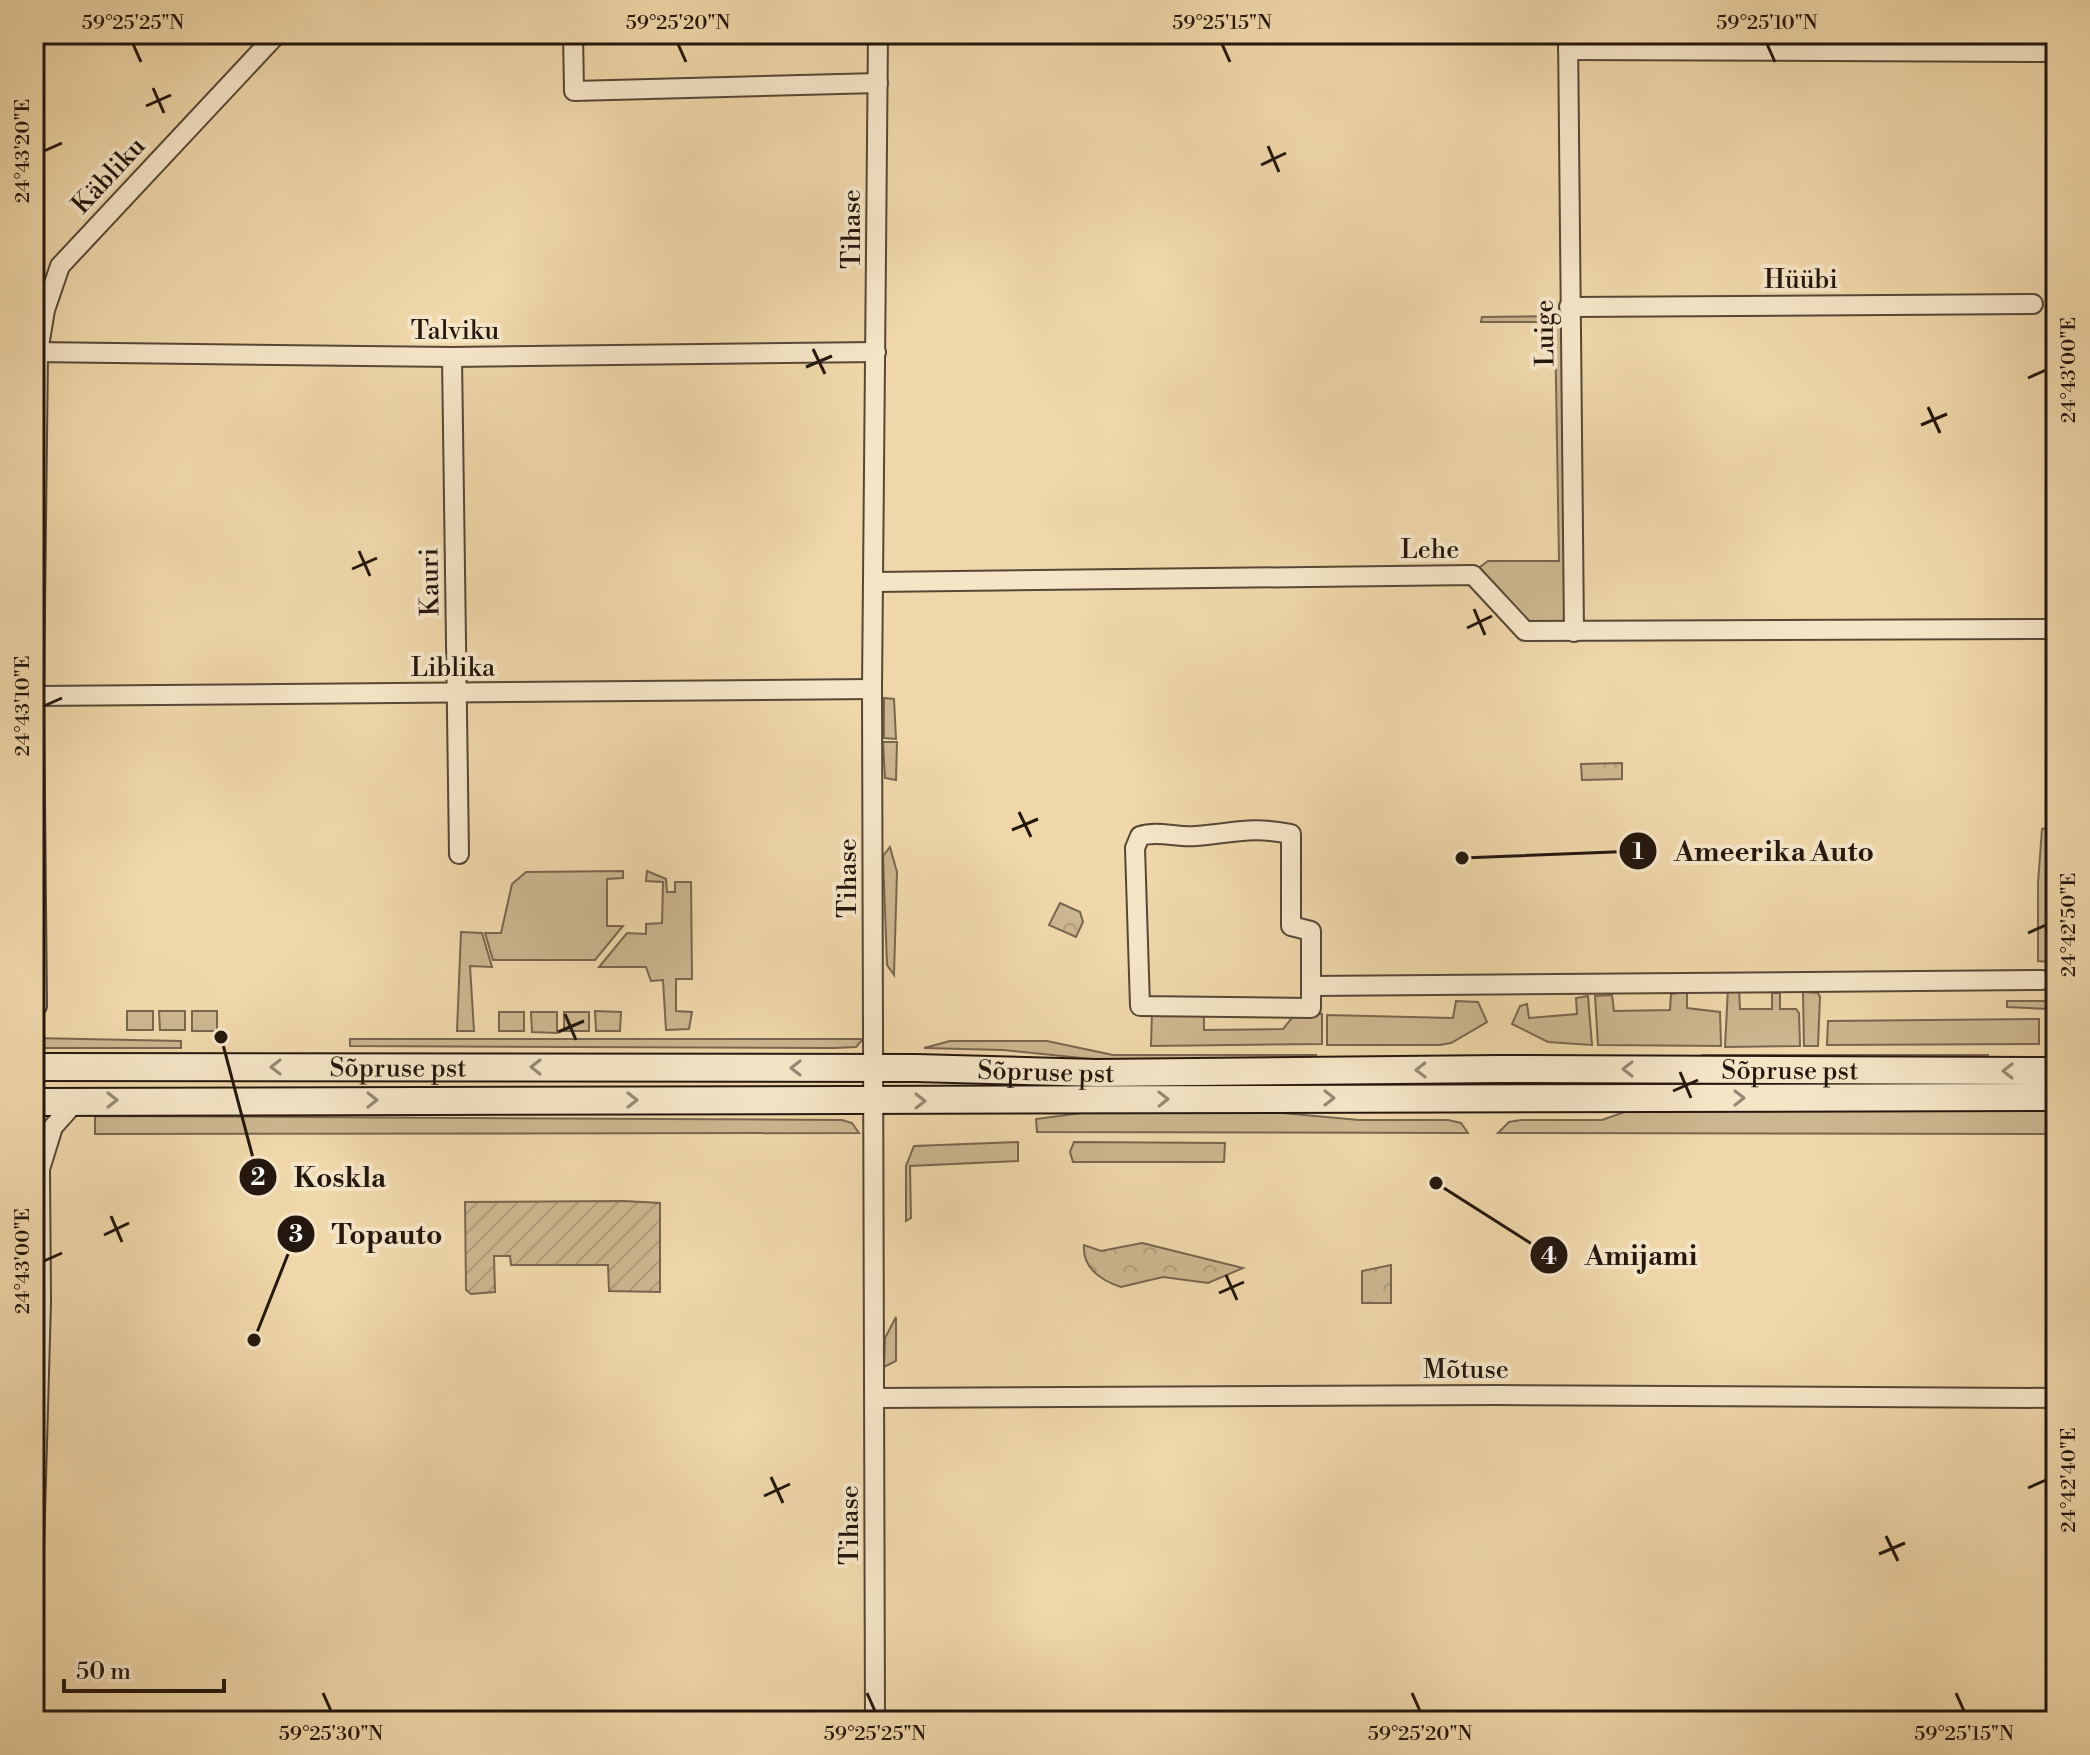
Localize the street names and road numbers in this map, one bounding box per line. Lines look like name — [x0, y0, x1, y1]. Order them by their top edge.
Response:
street label: Käbliku — [65, 130, 152, 221]
street label: Tihase — [836, 189, 868, 269]
street label: Hüübi — [1764, 264, 1838, 296]
street label: Luige — [1528, 299, 1562, 367]
street label: Talviku — [411, 315, 499, 347]
street label: Lehe — [1401, 534, 1459, 566]
street label: Kauri — [413, 548, 447, 616]
street label: Liblika — [411, 652, 496, 684]
street label: Tihase — [832, 838, 864, 918]
street label: Sõpruse pst — [329, 1052, 467, 1084]
street label: Sõpruse pst — [977, 1055, 1115, 1090]
street label: Sõpruse pst — [1721, 1055, 1859, 1087]
street label: Mõtuse — [1423, 1354, 1509, 1386]
street label: Tihase — [834, 1485, 866, 1565]

